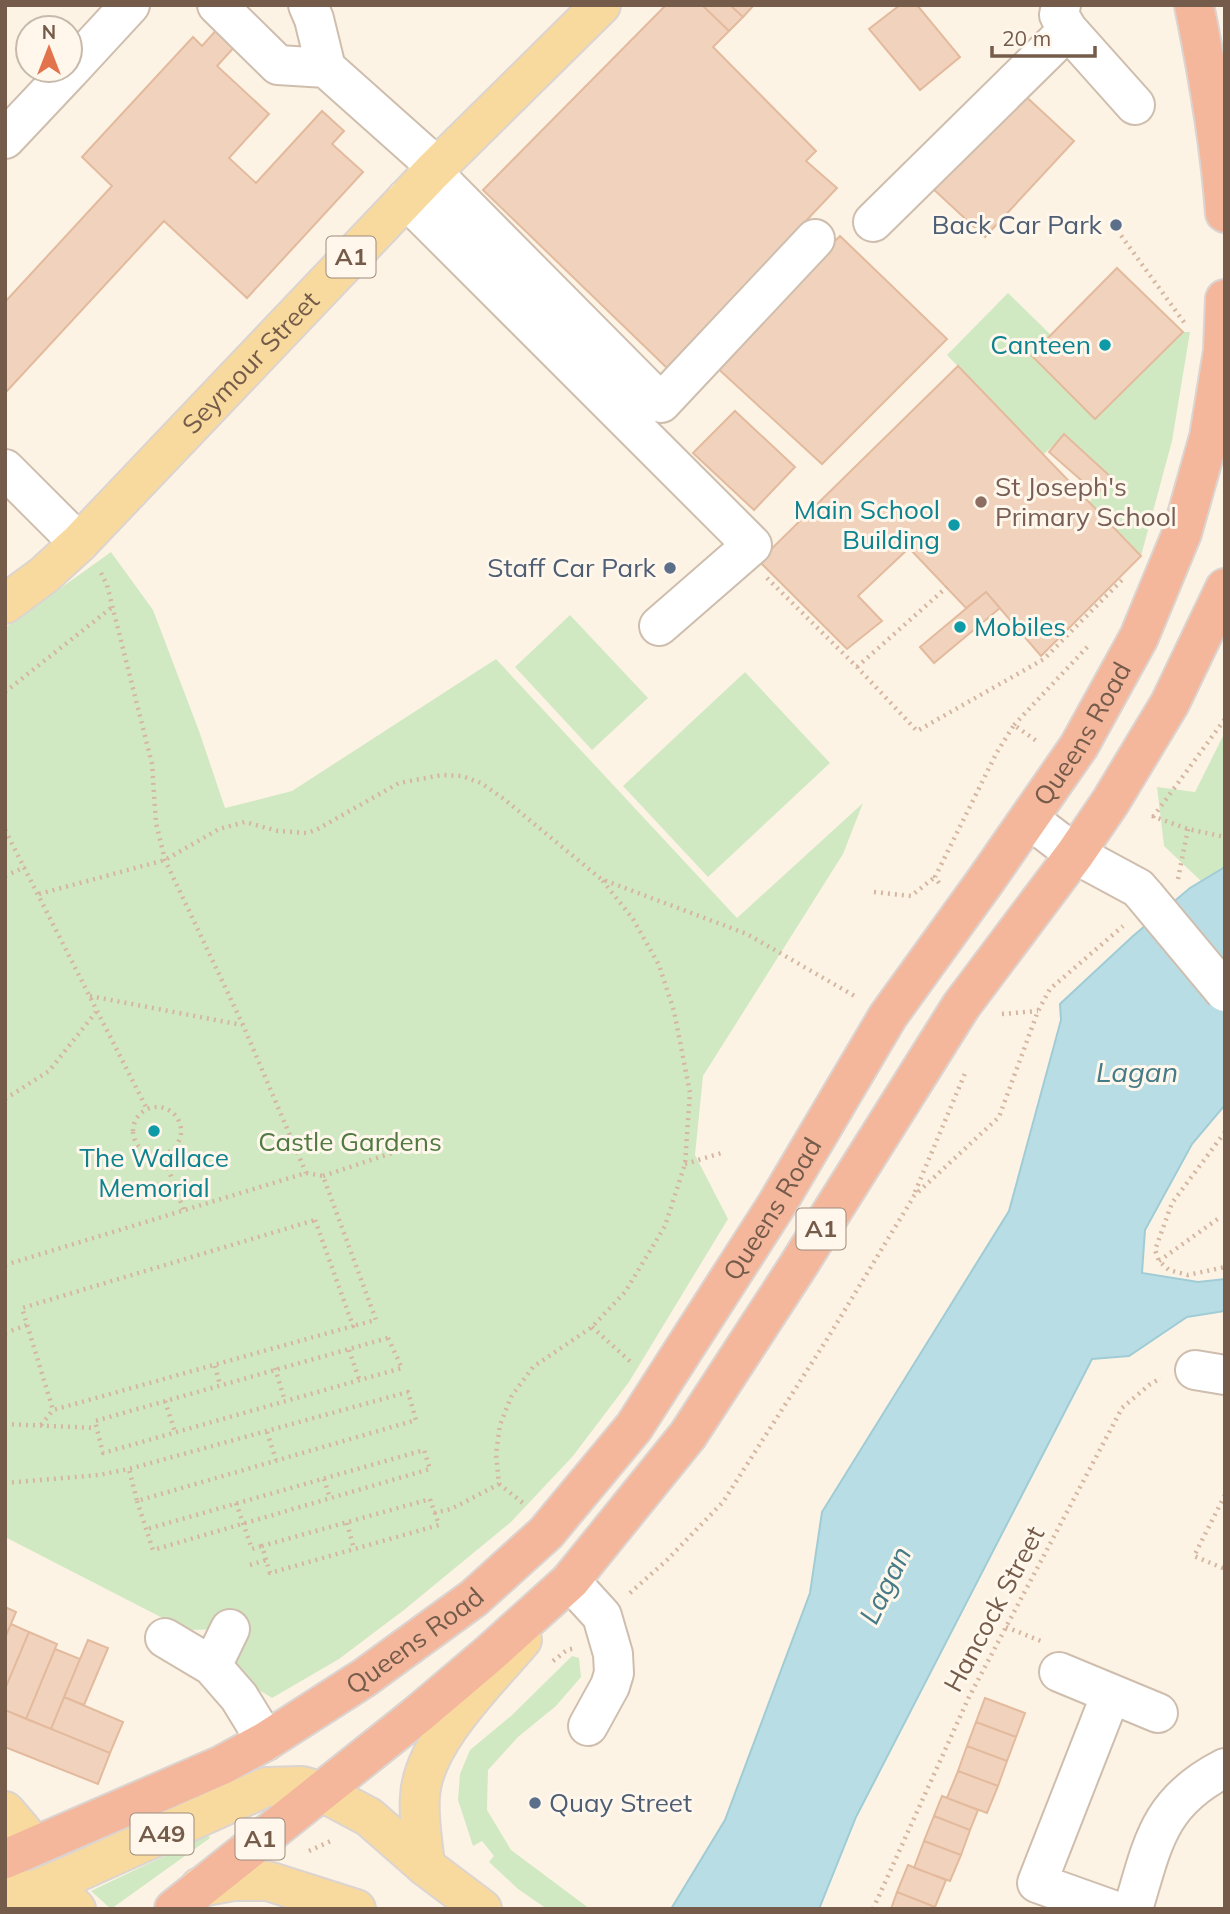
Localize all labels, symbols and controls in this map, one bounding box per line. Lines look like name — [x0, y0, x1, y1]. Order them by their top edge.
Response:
north arrow — [14, 14, 84, 84]
scale bar — [992, 14, 1095, 58]
text: N — [42, 20, 56, 44]
text: 20 m — [1002, 25, 1051, 51]
place label: Back Car Park — [932, 208, 1103, 241]
marker: Back Car Park — [1108, 217, 1124, 233]
road number: A1 — [326, 236, 376, 278]
street label: Seymour Street — [175, 284, 326, 441]
place label: Canteen — [990, 328, 1091, 361]
marker: Canteen — [1097, 337, 1113, 353]
place label: St Joseph's Primary School — [995, 470, 1177, 533]
place label: Main School Building — [794, 493, 940, 556]
marker: St Joseph's Primary School — [973, 494, 989, 510]
marker: Main School Building — [946, 517, 962, 533]
place label: Staff Car Park — [487, 551, 657, 584]
marker: Staff Car Park — [662, 560, 678, 576]
place label: Mobiles — [974, 610, 1066, 643]
marker: Mobiles — [952, 619, 968, 635]
street label: Queens Road — [1026, 656, 1138, 812]
water label: Lagan — [1096, 1054, 1178, 1089]
marker: The Wallace Memorial — [146, 1123, 162, 1139]
park label: Castle Gardens — [258, 1125, 442, 1158]
street label: Queens Road — [715, 1131, 829, 1287]
place label: The Wallace Memorial — [79, 1141, 229, 1204]
road number: A1 — [796, 1209, 846, 1250]
street label: Hancock Street — [936, 1520, 1051, 1697]
water label: Lagan — [851, 1540, 918, 1629]
street label: Queens Road — [340, 1580, 491, 1701]
place label: Quay Street — [549, 1786, 692, 1819]
marker: Quay Street — [527, 1795, 543, 1811]
road number: A49 — [130, 1814, 194, 1854]
road number: A1 — [236, 1818, 284, 1860]

